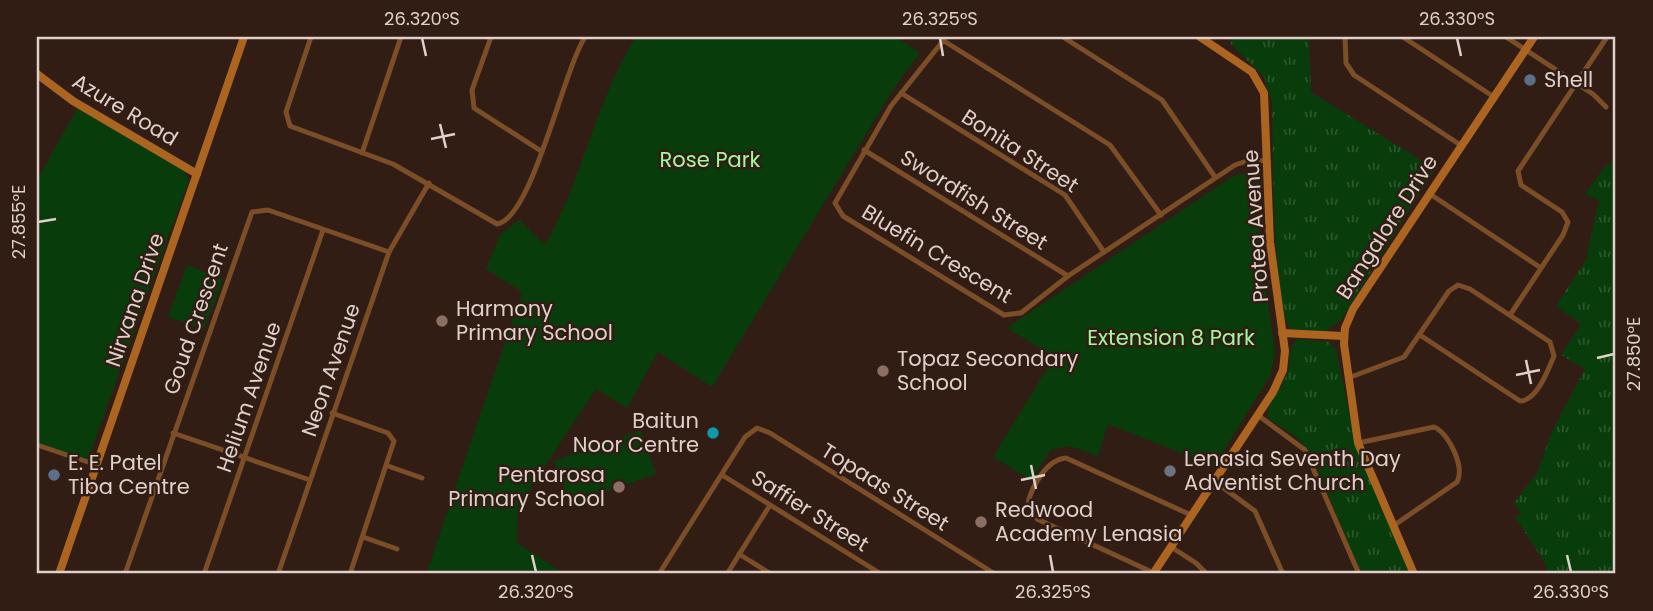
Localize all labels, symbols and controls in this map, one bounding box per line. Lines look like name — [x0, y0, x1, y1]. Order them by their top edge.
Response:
text: 26.320°S — [384, 6, 460, 31]
text: 26.325°S — [902, 6, 978, 31]
text: 26.330°S — [1419, 6, 1495, 31]
place label: Shell — [1544, 65, 1593, 94]
street label: Azure Road — [67, 67, 183, 152]
marker: Shell — [1522, 72, 1538, 88]
street label: Bonita Street — [956, 102, 1084, 199]
street label: Swordfish Street — [895, 143, 1053, 257]
park label: Rose Park — [660, 145, 761, 174]
street label: Protea Avenue — [1236, 149, 1275, 303]
street label: Bangalore Drive — [1329, 149, 1444, 304]
text: 27.855°E — [6, 185, 31, 259]
street label: Bluefin Crescent — [857, 197, 1018, 310]
street label: Nirvana Drive — [98, 229, 171, 371]
street label: Goud Crescent — [156, 239, 235, 398]
place label: Harmony Primary School — [456, 294, 613, 347]
street label: Neon Avenue — [294, 299, 367, 440]
marker: Harmony Primary School — [434, 313, 450, 329]
text: 27.850°E — [1621, 317, 1646, 391]
street label: Helium Avenue — [209, 318, 288, 476]
park label: Extension 8 Park — [1087, 323, 1255, 352]
place label: Topaz Secondary School — [897, 344, 1079, 397]
marker: Topaz Secondary School — [875, 363, 891, 379]
place label: Baitun Noor Centre — [573, 406, 699, 459]
marker: Baitun Noor Centre — [705, 425, 721, 441]
street label: Topaas Street — [816, 436, 955, 537]
place label: Lenasia Seventh Day Adventist Church — [1184, 444, 1401, 497]
place label: E. E. Patel Tiba Centre — [68, 448, 190, 501]
place label: Pentarosa Primary School — [448, 460, 605, 513]
street label: Saffier Street — [746, 463, 875, 558]
marker: Lenasia Seventh Day Adventist Church — [1162, 463, 1178, 479]
marker: E. E. Patel Tiba Centre — [46, 467, 62, 483]
marker: Pentarosa Primary School — [611, 479, 627, 495]
place label: Redwood Academy Lenasia — [995, 495, 1182, 548]
marker: Redwood Academy Lenasia — [973, 514, 989, 530]
text: 26.320°S — [498, 579, 574, 604]
text: 26.325°S — [1015, 579, 1091, 604]
text: 26.330°S — [1533, 579, 1609, 604]

